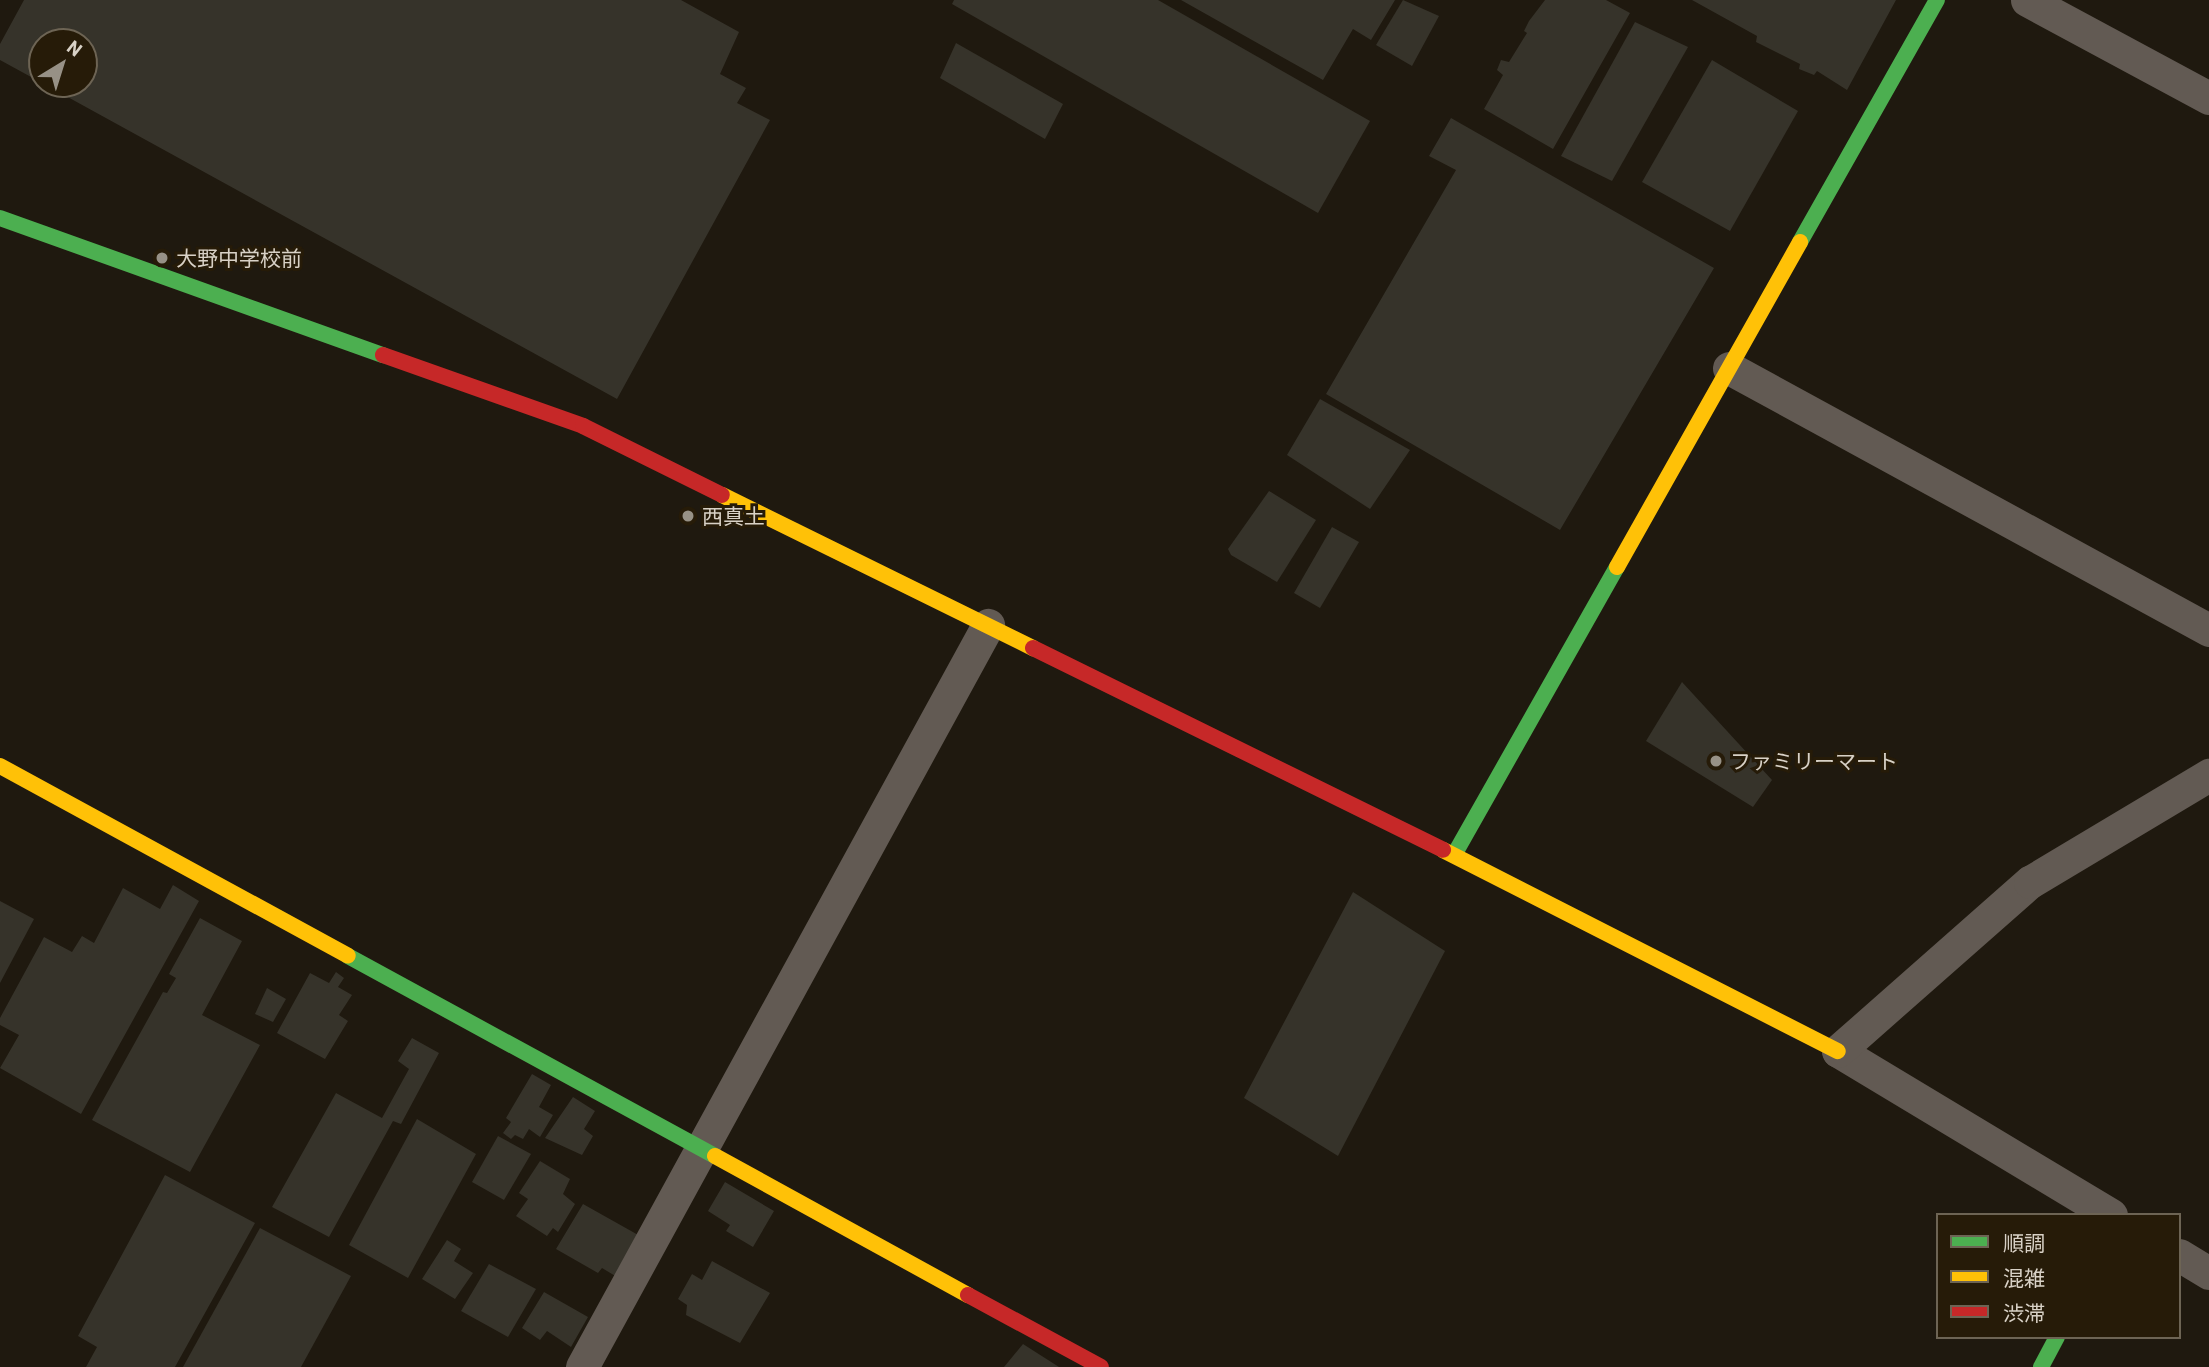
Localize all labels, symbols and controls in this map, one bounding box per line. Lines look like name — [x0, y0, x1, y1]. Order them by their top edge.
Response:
north arrow — [28, 28, 98, 98]
text: N — [63, 35, 87, 61]
place label: 大野中学校前 — [176, 245, 302, 271]
marker: 大野中学校前 — [154, 250, 170, 266]
place label: 西真土 — [702, 503, 765, 529]
marker: 西真土 — [680, 508, 696, 524]
place label: ファミリーマート — [1730, 748, 1898, 774]
marker: ファミリーマート — [1708, 753, 1724, 769]
legend — [1936, 1213, 2181, 1339]
text: 順調 — [2003, 1230, 2045, 1255]
text: 混雑 — [2003, 1265, 2045, 1290]
text: 渋滞 — [2003, 1300, 2045, 1325]

